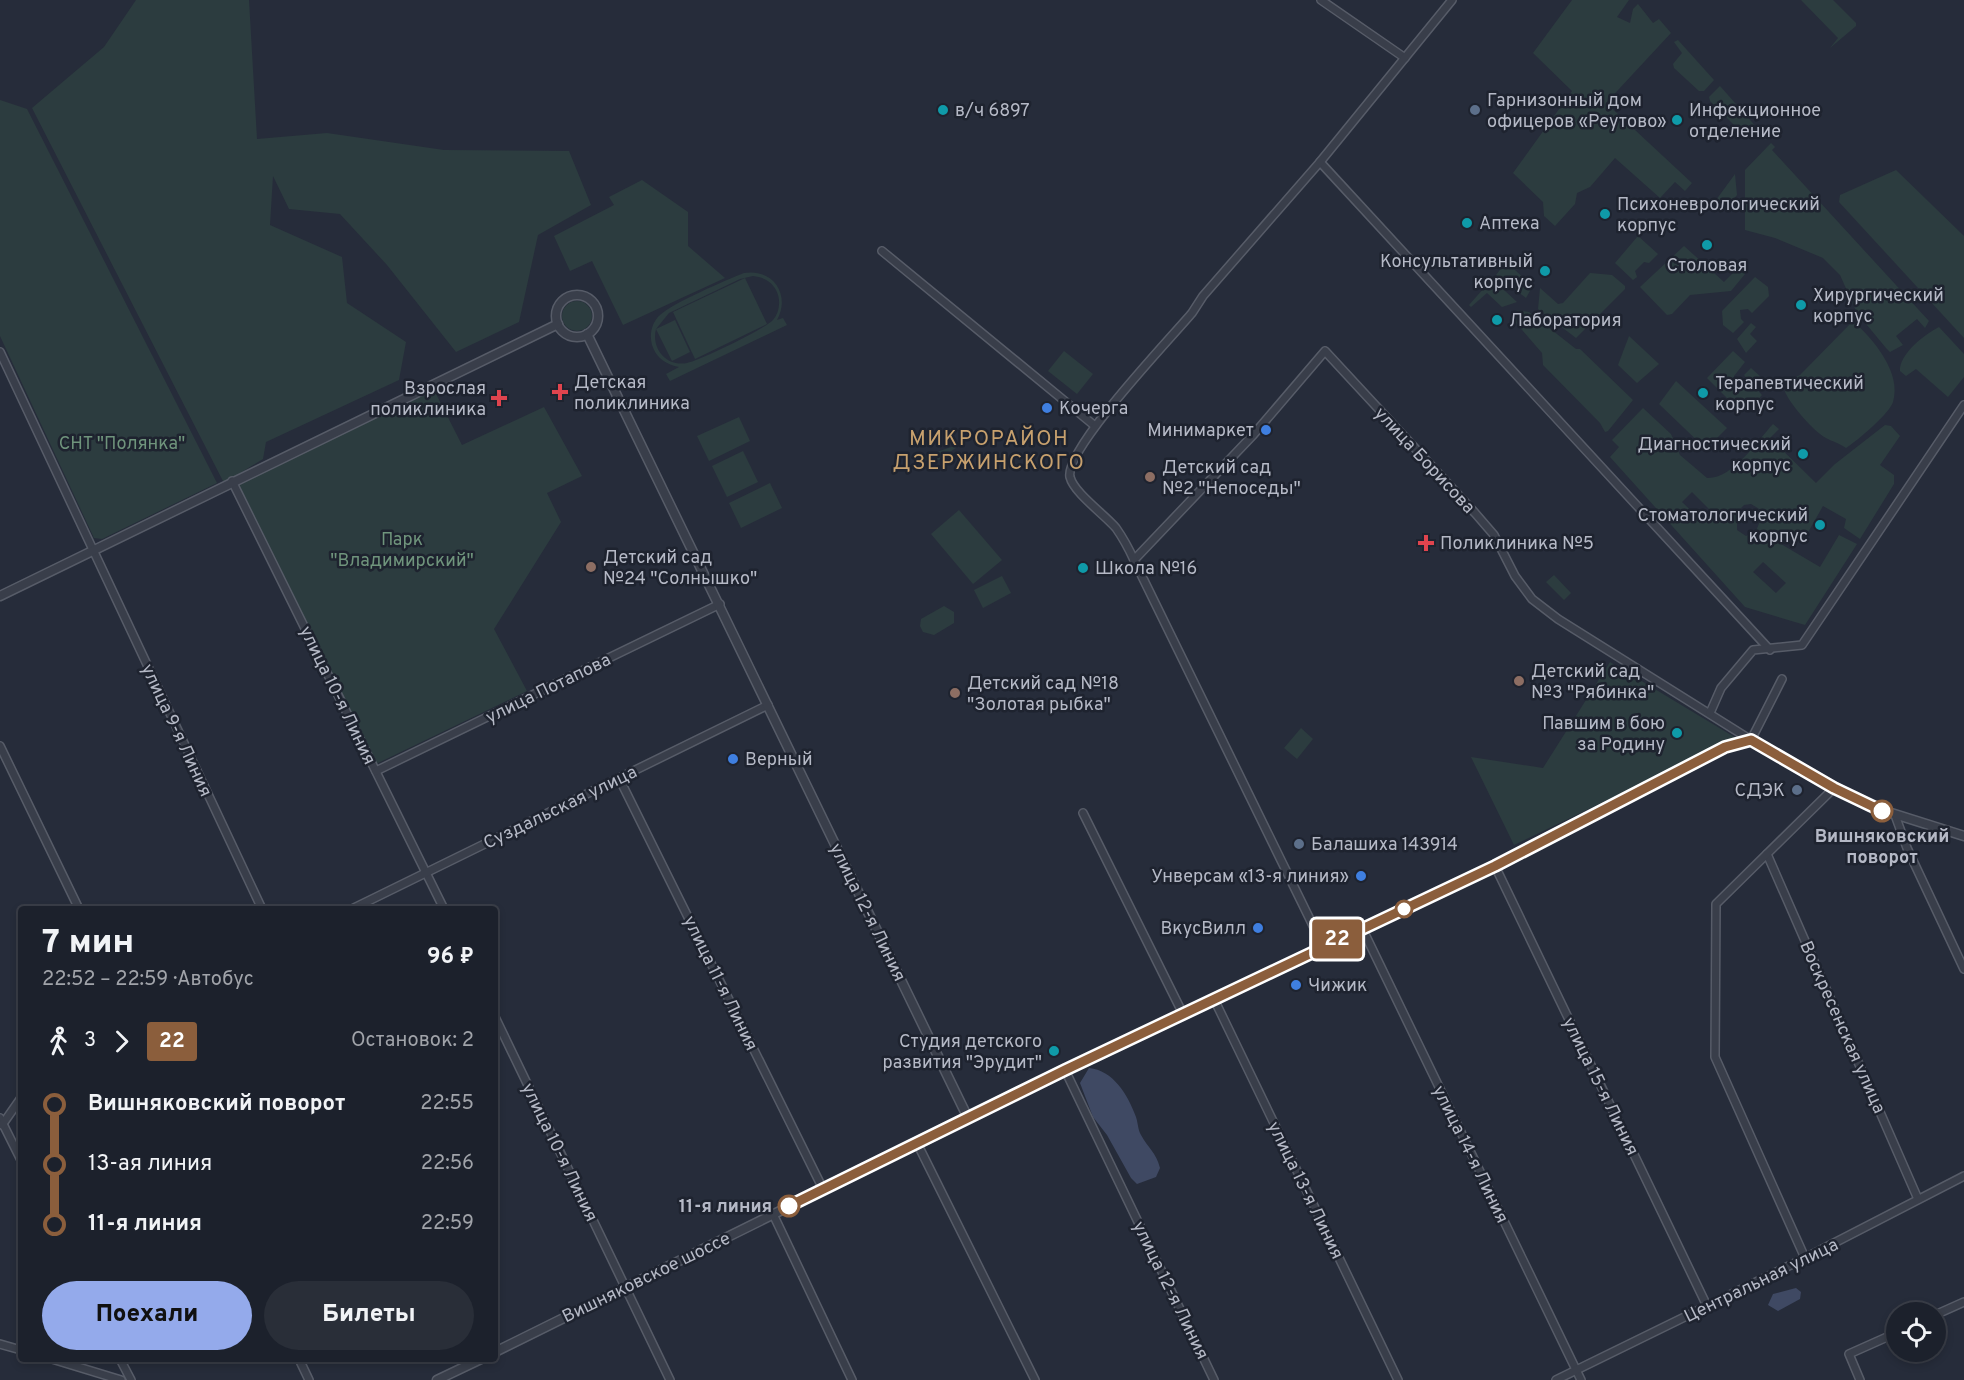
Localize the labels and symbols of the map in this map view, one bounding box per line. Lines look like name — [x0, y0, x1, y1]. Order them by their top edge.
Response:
place label: Гарнизонный дом офицеров «Реутово» — [1487, 90, 1666, 134]
place label: в/ч 6897 — [955, 100, 1030, 123]
place label: Инфекционное отделение — [1689, 100, 1821, 144]
marker: в/ч 6897 — [936, 103, 950, 117]
marker: Гарнизонный дом офицеров «Реутово» — [1468, 103, 1482, 117]
marker: Инфекционное отделение — [1670, 113, 1684, 127]
place label: Психоневрологический корпус — [1617, 194, 1820, 238]
marker: Психоневрологический корпус — [1598, 207, 1612, 221]
place label: Аптека — [1479, 213, 1540, 236]
marker: Аптека — [1460, 216, 1474, 230]
marker: Столовая — [1700, 238, 1714, 252]
place label: Консультативный корпус — [1380, 251, 1533, 295]
place label: Столовая — [1667, 255, 1747, 278]
marker: Консультативный корпус — [1538, 264, 1552, 278]
place label: Хирургический корпус — [1813, 285, 1944, 329]
marker: Хирургический корпус — [1794, 298, 1808, 312]
place label: Лаборатория — [1509, 310, 1621, 333]
marker: Лаборатория — [1490, 313, 1504, 327]
place label: Детская поликлиника — [574, 372, 690, 416]
place label: Терапевтический корпус — [1715, 373, 1864, 417]
place label: Взрослая поликлиника — [370, 378, 486, 422]
marker: Детская поликлиника — [551, 383, 569, 401]
marker: Терапевтический корпус — [1696, 386, 1710, 400]
marker: Взрослая поликлиника — [490, 389, 508, 407]
place label: Кочерга — [1059, 398, 1128, 421]
marker: Кочерга — [1040, 401, 1054, 415]
street label: улица Борисова — [1368, 403, 1479, 519]
place label: Минимаркет — [1147, 420, 1254, 443]
marker: Минимаркет — [1259, 423, 1273, 437]
district label: МИКРОРАЙОН ДЗЕРЖИНСКОГО — [893, 425, 1085, 477]
park label: СНТ "Полянка" — [59, 433, 185, 456]
place label: Диагностический корпус — [1637, 434, 1791, 478]
marker: Диагностический корпус — [1796, 447, 1810, 461]
place label: Детский сад №2 "Непоседы" — [1162, 457, 1301, 501]
marker: Детский сад №2 "Непоседы" — [1143, 470, 1157, 484]
place label: Стоматологический корпус — [1638, 505, 1808, 549]
marker: Стоматологический корпус — [1813, 518, 1827, 532]
park label: Парк "Владимирский" — [330, 529, 474, 573]
place label: Поликлиника №5 — [1440, 533, 1594, 556]
marker: Поликлиника №5 — [1417, 534, 1435, 552]
place label: Детский сад №24 "Солнышко" — [603, 547, 757, 591]
place label: Школа №16 — [1095, 558, 1197, 581]
marker: Детский сад №24 "Солнышко" — [584, 560, 598, 574]
marker: Школа №16 — [1076, 561, 1090, 575]
street label: улица 10-я Линия — [293, 623, 380, 769]
street label: улица Потапова — [482, 649, 615, 730]
street label: улица 9-я Линия — [135, 661, 216, 801]
place label: Детский сад №3 "Рябинка" — [1531, 661, 1654, 705]
place label: Детский сад №18 "Золотая рыбка" — [967, 673, 1119, 717]
marker: Детский сад №3 "Рябинка" — [1512, 674, 1526, 688]
marker: Детский сад №18 "Золотая рыбка" — [948, 686, 962, 700]
place label: Павшим в бою за Родину — [1542, 713, 1665, 757]
marker: Павшим в бою за Родину — [1670, 726, 1684, 740]
place label: Верный — [745, 749, 813, 772]
marker: Верный — [726, 752, 740, 766]
street label: Суздальская улица — [480, 761, 641, 856]
place label: СДЭК — [1734, 780, 1785, 803]
marker: СДЭК — [1790, 783, 1804, 797]
marker: Вишняковский поворот — [1871, 800, 1893, 822]
place label: Вишняковский поворот — [1815, 826, 1949, 870]
place label: Балашиха 143914 — [1311, 834, 1458, 857]
marker: Балашиха 143914 — [1292, 837, 1306, 851]
street label: улица 12-я Линия — [823, 840, 910, 986]
place label: Унверсам «13-я линия» — [1151, 866, 1349, 889]
marker: Унверсам «13-я линия» — [1354, 869, 1368, 883]
unlabelled marker — [1395, 900, 1413, 918]
street label: улица 11-я Линия — [677, 912, 762, 1055]
place label: ВкусВилл — [1161, 918, 1246, 941]
line badge: 22 — [1310, 920, 1364, 958]
marker: ВкусВилл — [1251, 921, 1265, 935]
street label: Воскресенская улица — [1793, 938, 1890, 1117]
place label: Чижик — [1308, 975, 1367, 998]
marker: Чижик — [1289, 978, 1303, 992]
street label: улица 15-я Линия — [1556, 1014, 1643, 1160]
place label: Студия детского развития "Эрудит" — [882, 1031, 1042, 1075]
marker: Студия детского развития "Эрудит" — [1047, 1044, 1061, 1058]
street label: улица 10-я Линия — [515, 1080, 602, 1226]
street label: улица 14-я Линия — [1426, 1082, 1513, 1227]
street label: улица 13-я Линия — [1261, 1118, 1348, 1263]
marker: 11-я линия — [778, 1195, 800, 1217]
place label: 11-я линия — [679, 1196, 772, 1219]
street label: улица 12-я Линия — [1126, 1218, 1213, 1364]
street label: Вишняковское шоссе — [559, 1228, 735, 1329]
street label: Центральная улица — [1681, 1234, 1843, 1329]

